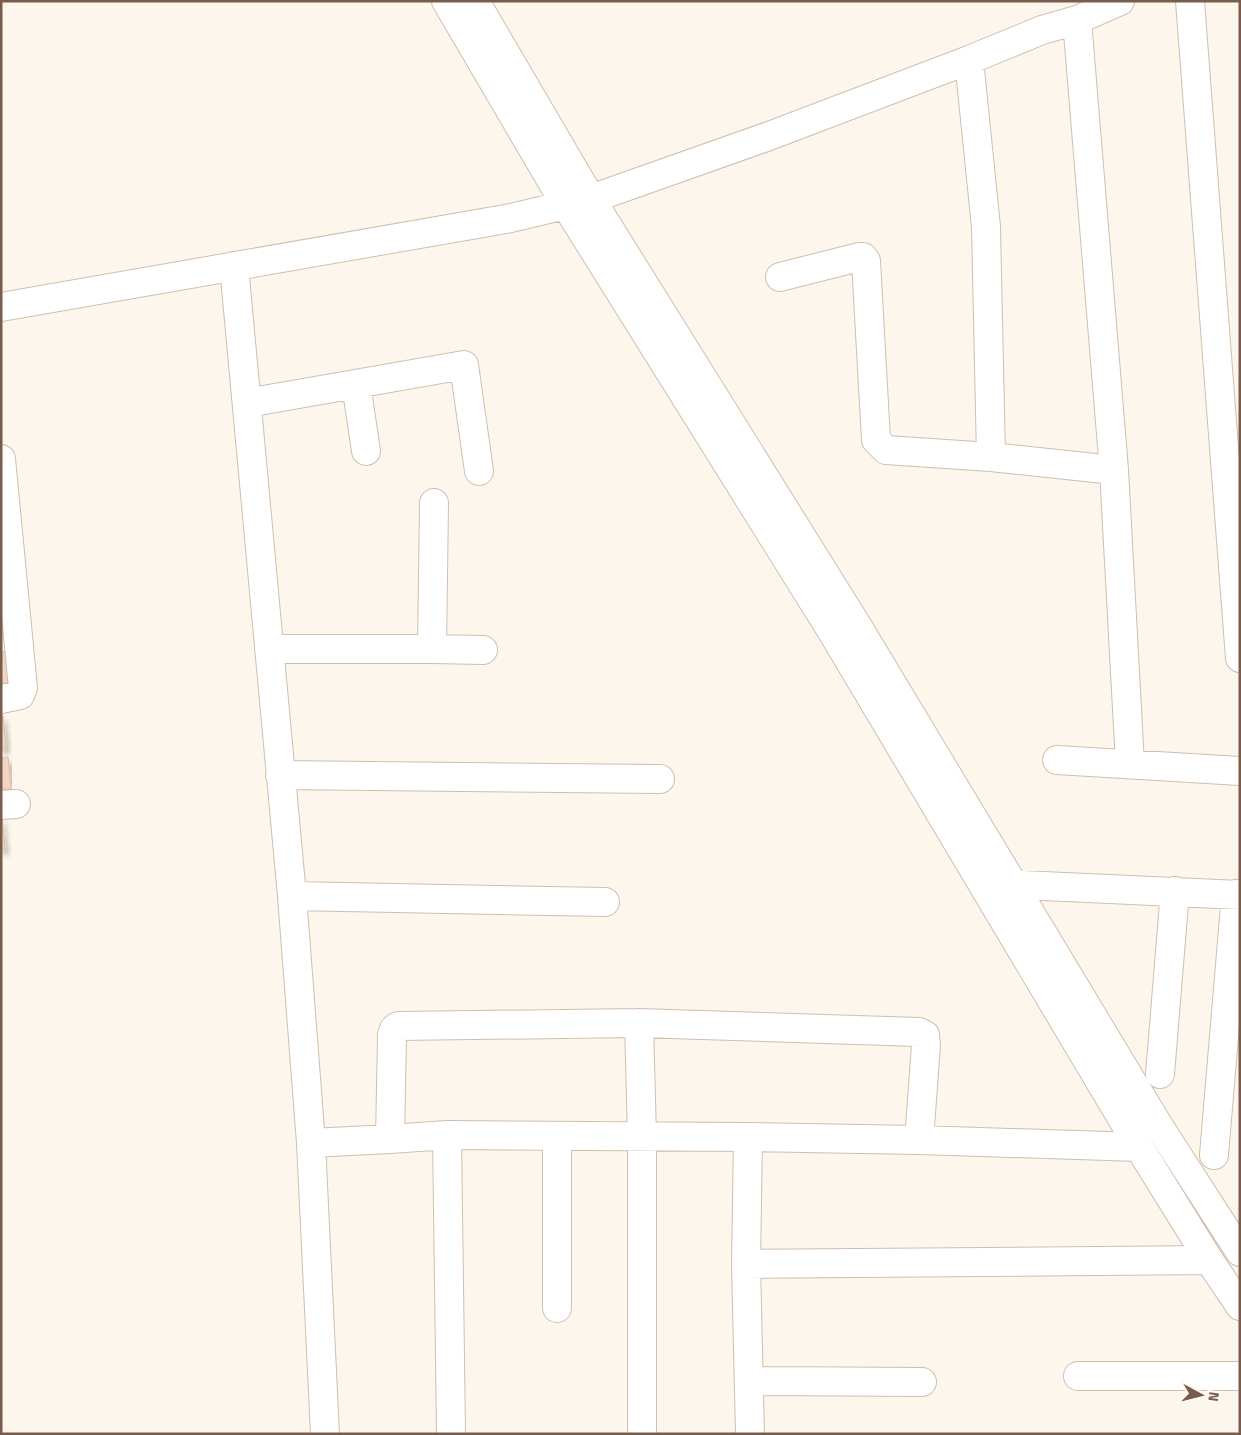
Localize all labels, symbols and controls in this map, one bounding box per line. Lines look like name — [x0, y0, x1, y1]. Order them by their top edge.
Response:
north arrow — [1176, 1370, 1226, 1420]
text: N — [1203, 1391, 1225, 1403]

